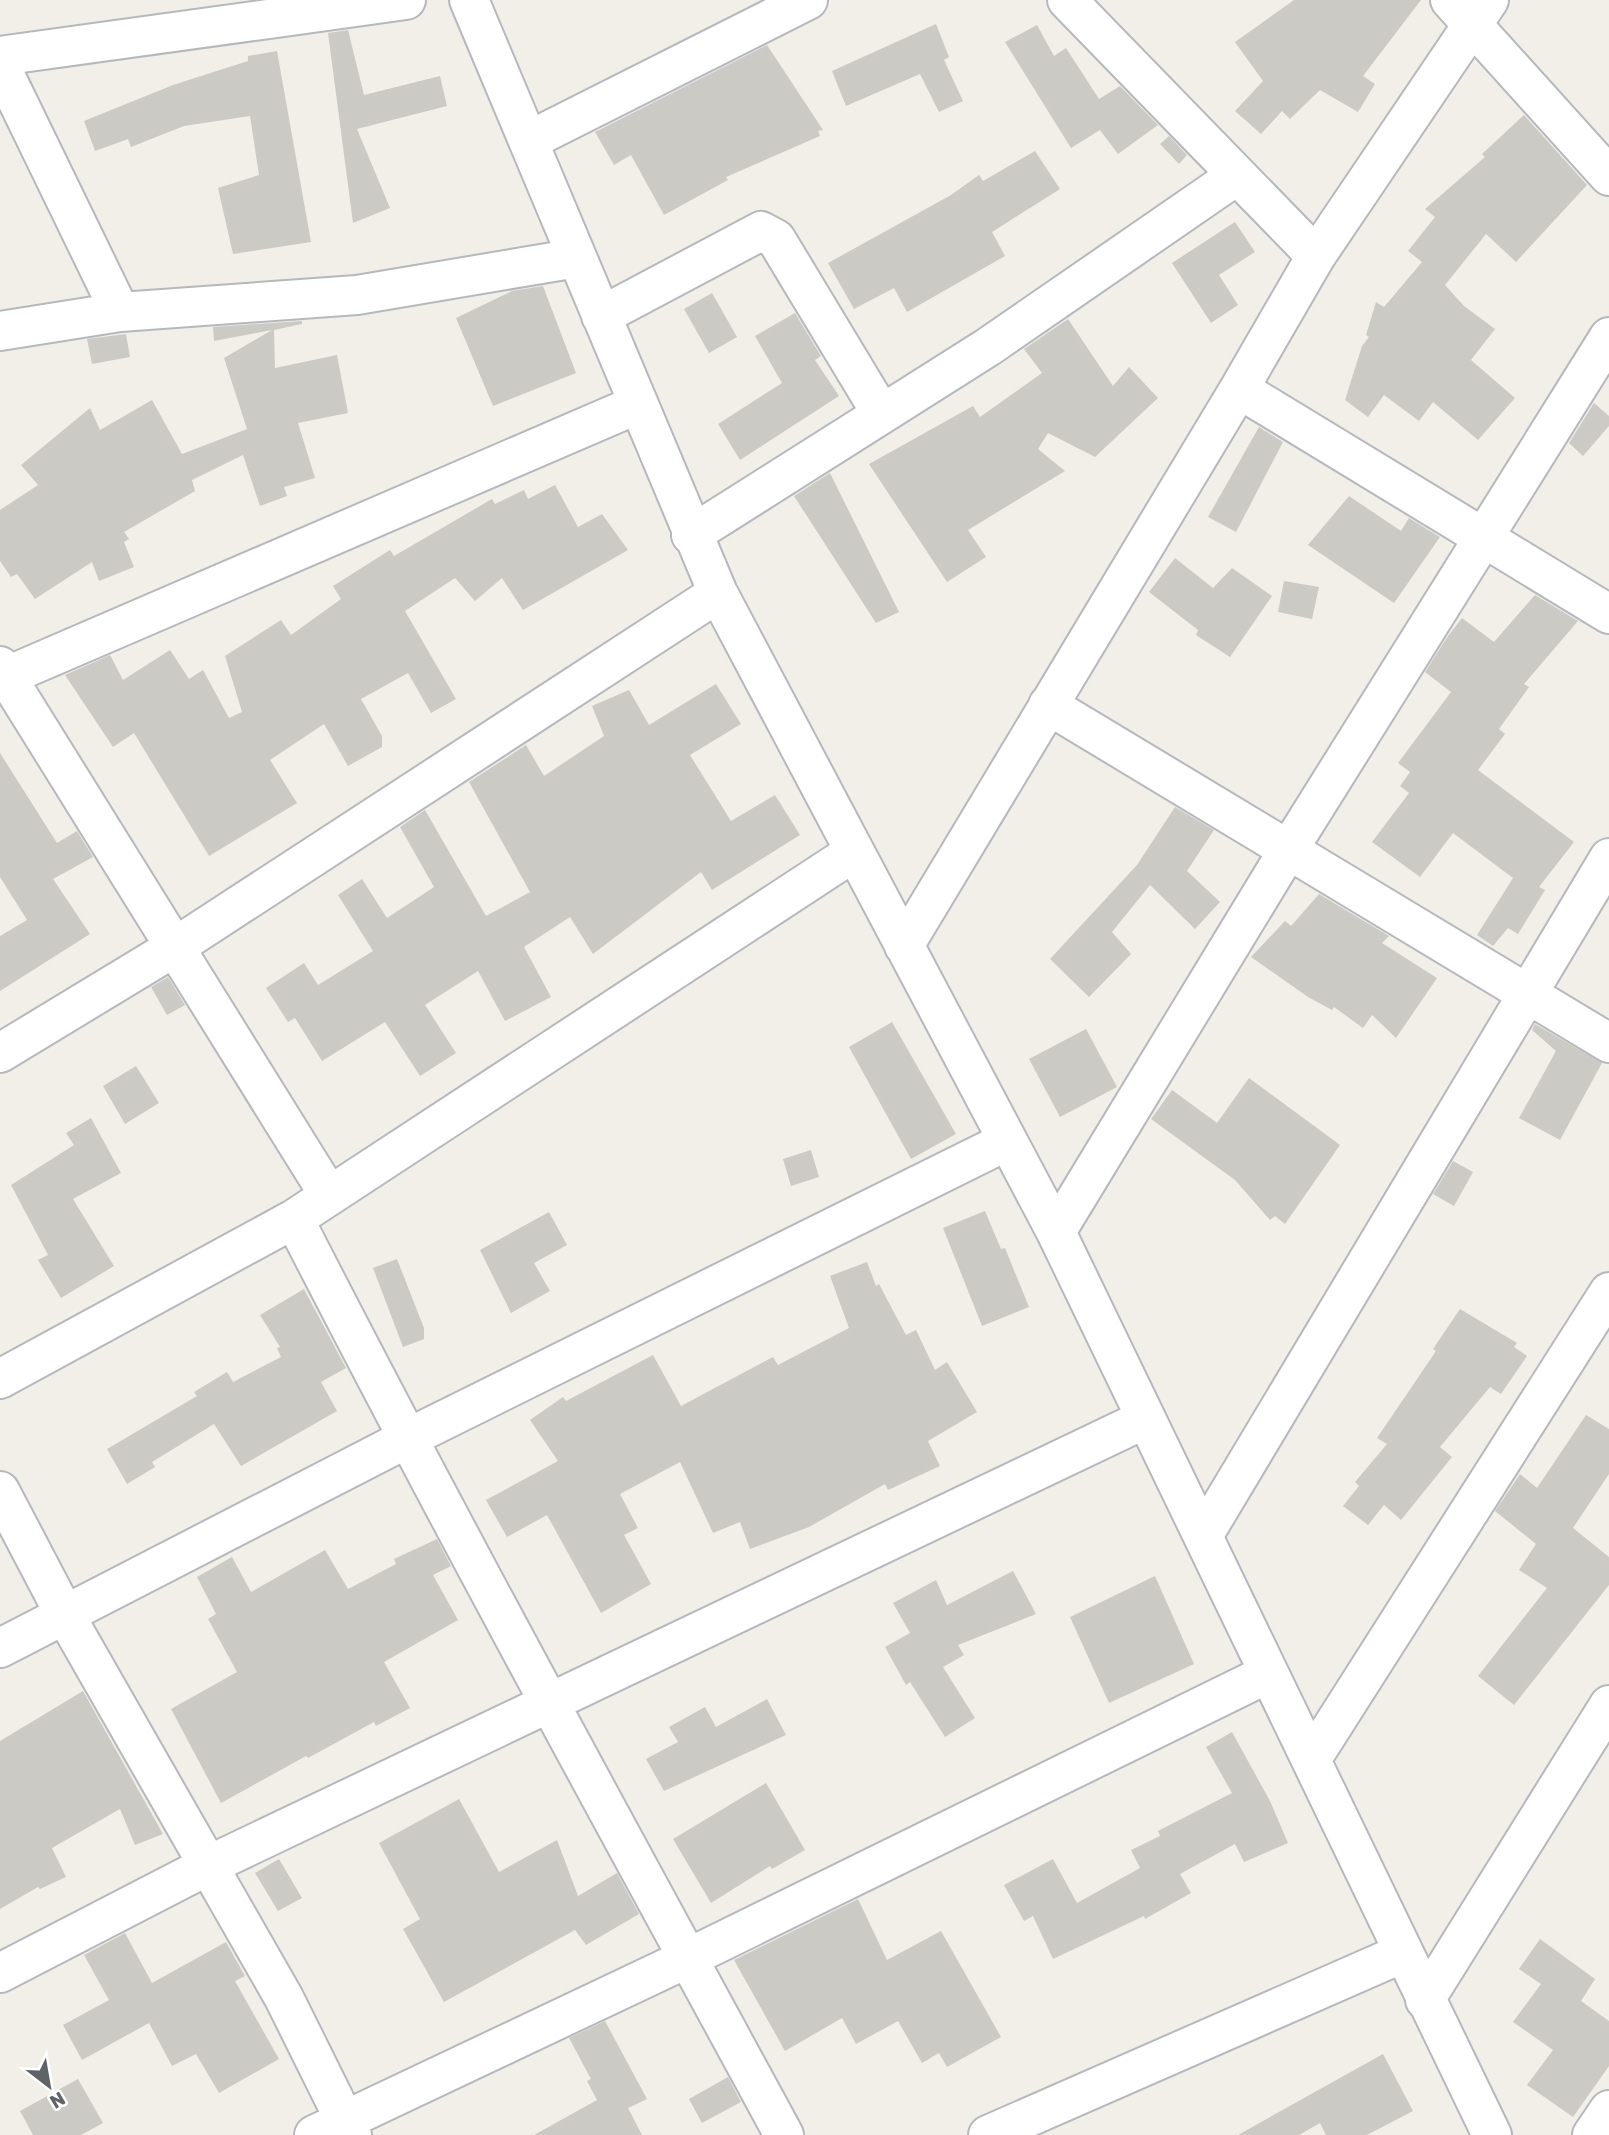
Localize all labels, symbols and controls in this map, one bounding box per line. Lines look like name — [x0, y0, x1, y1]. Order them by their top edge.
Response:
north arrow — [14, 2051, 84, 2121]
text: N — [46, 2087, 69, 2114]

